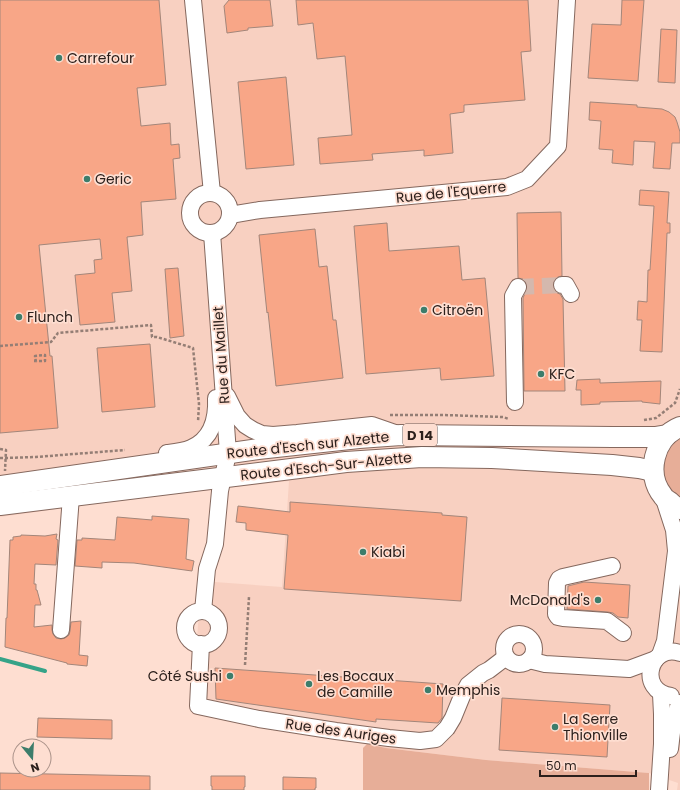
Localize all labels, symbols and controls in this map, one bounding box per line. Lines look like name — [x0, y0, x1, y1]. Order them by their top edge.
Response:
place label: Carrefour — [67, 48, 134, 68]
marker: Carrefour — [54, 53, 64, 63]
place label: Geric — [95, 169, 132, 189]
marker: Geric — [82, 174, 92, 184]
street label: Rue de l'Equerre — [395, 176, 507, 208]
place label: Citroën — [432, 300, 483, 320]
marker: Citroën — [419, 305, 429, 315]
street label: Rue du Maillet — [208, 306, 234, 404]
place label: Flunch — [27, 307, 73, 327]
marker: Flunch — [14, 312, 24, 322]
place label: KFC — [549, 364, 575, 384]
marker: KFC — [536, 369, 546, 379]
road number: D 14 — [403, 424, 437, 446]
street label: Route d'Esch sur Alzette — [226, 426, 391, 463]
street label: Route d'Esch-Sur-Alzette — [239, 447, 413, 485]
place label: Kiabi — [371, 542, 405, 562]
marker: Kiabi — [358, 547, 368, 557]
place label: McDonald's — [510, 590, 590, 610]
marker: McDonald's — [593, 595, 603, 605]
place label: Côté Sushi — [148, 666, 222, 686]
place label: Les Bocaux de Camille — [317, 666, 394, 702]
marker: Côté Sushi — [225, 671, 235, 681]
marker: Les Bocaux de Camille — [304, 679, 314, 689]
place label: Memphis — [436, 680, 500, 700]
marker: Memphis — [423, 685, 433, 695]
place label: La Serre Thionville — [563, 709, 628, 745]
street label: Rue des Auriges — [284, 713, 398, 749]
marker: La Serre Thionville — [550, 722, 560, 732]
north arrow — [12, 738, 52, 778]
scale bar — [540, 752, 636, 778]
text: 50 m — [546, 757, 577, 774]
text: N — [29, 759, 42, 776]

